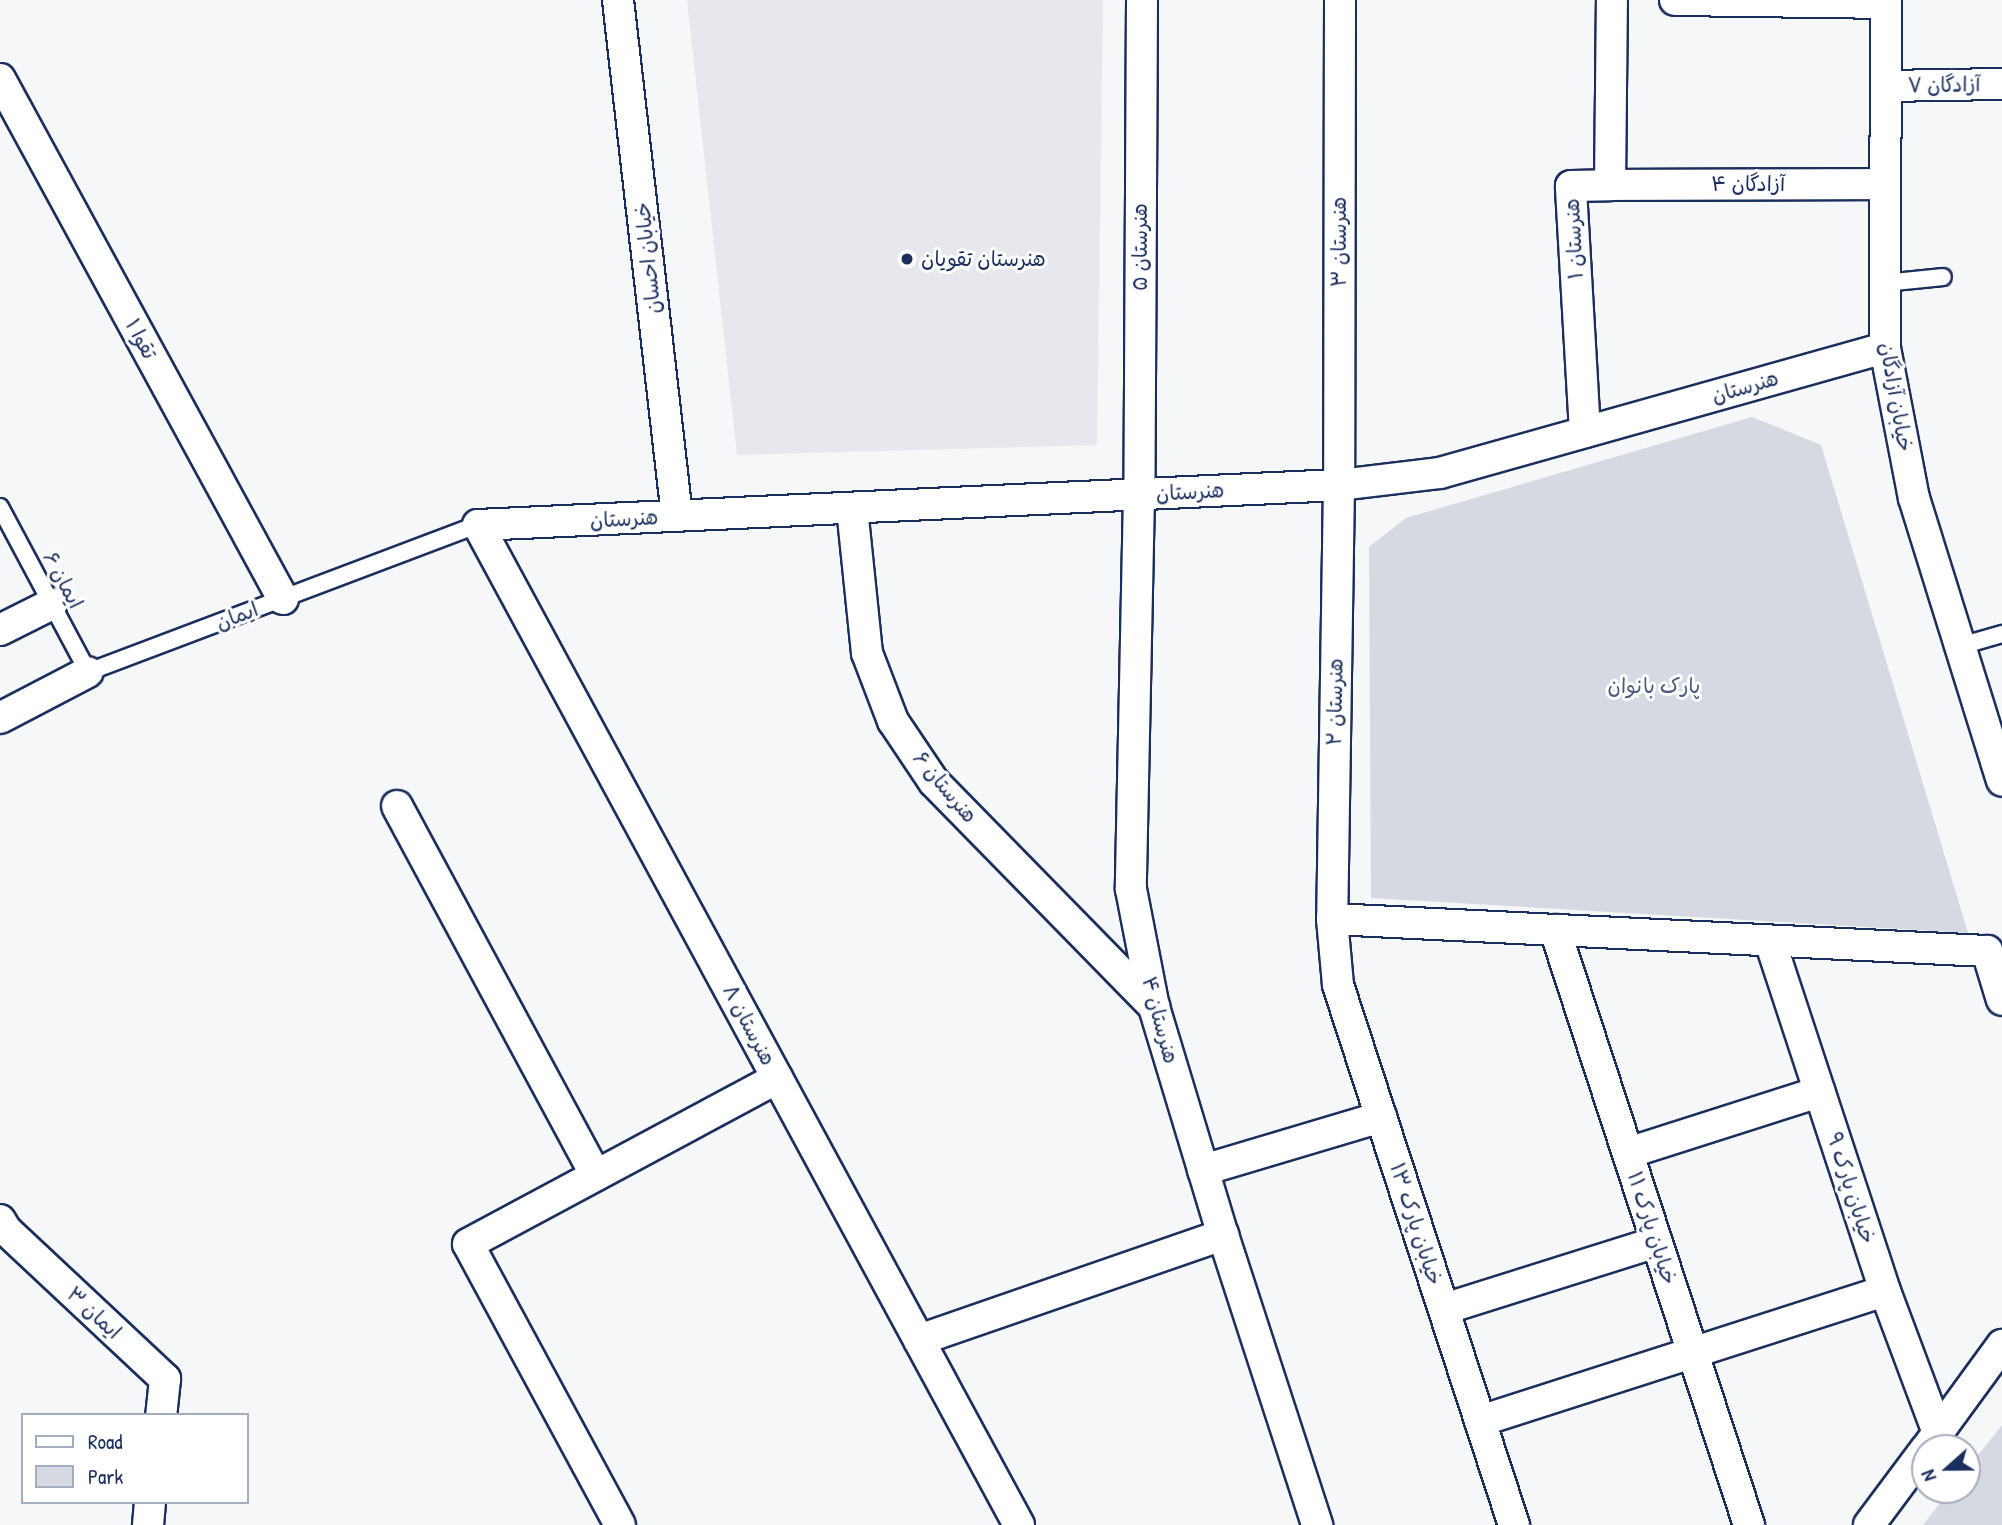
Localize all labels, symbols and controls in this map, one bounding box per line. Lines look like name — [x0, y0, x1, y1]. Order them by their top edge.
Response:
street label: آزادگان ۷ — [1907, 72, 1981, 98]
street label: آزادگان ۴ — [1711, 171, 1785, 197]
street label: هنرستان ۳ — [1326, 197, 1352, 287]
street label: هنرستان ۱ — [1559, 198, 1589, 280]
street label: خیابان احسان — [630, 201, 666, 315]
street label: هنرستان ۵ — [1127, 203, 1153, 291]
place label: هنرستان تقویان — [921, 246, 1046, 272]
marker: هنرستان تقویان — [899, 251, 915, 267]
street label: تقوا ۱ — [120, 314, 162, 364]
street label: خیابان آزادگان — [1874, 340, 1918, 454]
street label: هنرستان — [1709, 365, 1781, 409]
street label: هنرستان — [1155, 478, 1225, 506]
street label: هنرستان — [589, 505, 659, 533]
street label: ایمان ۶ — [38, 547, 88, 613]
street label: ایمان — [212, 596, 262, 636]
street label: هنرستان ۲ — [1322, 658, 1348, 746]
park label: پارک بانوان — [1608, 673, 1700, 699]
street label: هنرستان ۶ — [908, 746, 982, 828]
street label: هنرستان ۴ — [1136, 974, 1184, 1066]
street label: هنرستان ۸ — [717, 980, 781, 1070]
street label: خیابان پارک ۹ — [1821, 1129, 1881, 1247]
street label: خیابان پارک ۱۳ — [1384, 1160, 1448, 1288]
street label: خیابان پارک ۱۱ — [1622, 1168, 1682, 1288]
street label: ایمان ۳ — [61, 1281, 127, 1345]
legend — [21, 1413, 248, 1504]
text: Road — [88, 1427, 122, 1456]
north arrow — [1911, 1434, 1981, 1504]
text: Park — [88, 1462, 123, 1491]
text: N — [1914, 1466, 1942, 1485]

